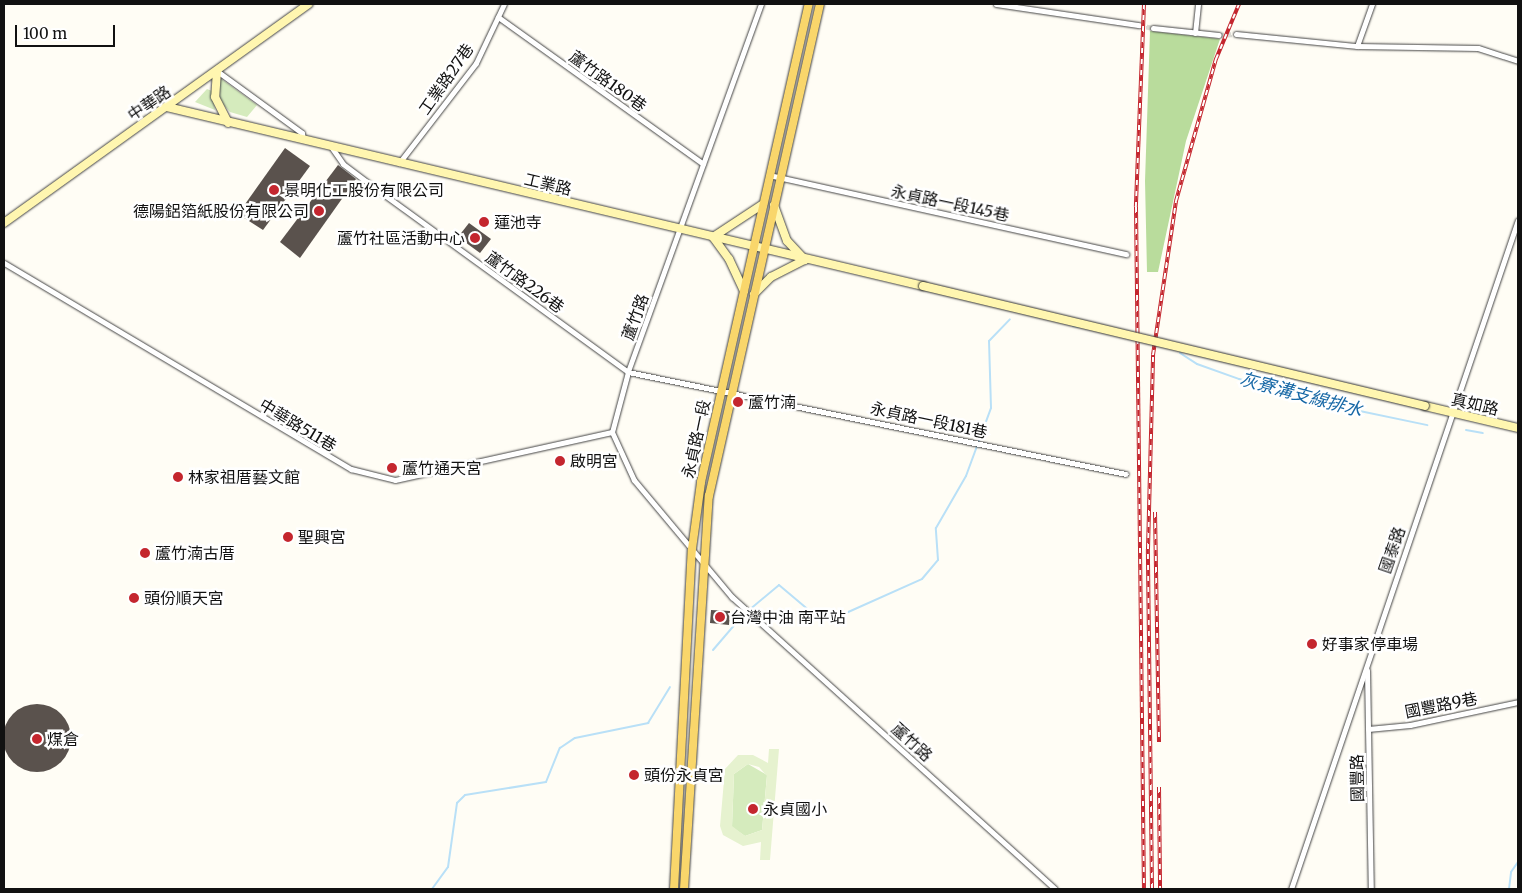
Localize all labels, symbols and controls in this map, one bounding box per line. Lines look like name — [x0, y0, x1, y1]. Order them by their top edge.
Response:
scale bar — [18, 15, 118, 47]
text: 100 m — [23, 24, 67, 43]
street label: 工業路27巷 — [415, 40, 477, 118]
street label: 蘆竹路180巷 — [566, 47, 650, 115]
street label: 中華路 — [124, 82, 174, 124]
street label: 工業路 — [522, 169, 574, 199]
place label: 景明化工股份有限公司 — [284, 180, 444, 200]
street label: 永貞路一段145巷 — [889, 181, 1011, 225]
marker: 景明化工股份有限公司 — [268, 184, 280, 196]
place label: 德陽鋁箔紙股份有限公司 — [133, 201, 309, 221]
marker: 德陽鋁箔紙股份有限公司 — [313, 205, 325, 217]
place label: 蓮池寺 — [494, 212, 542, 232]
marker: 蓮池寺 — [478, 216, 490, 228]
place label: 蘆竹社區活動中心 — [337, 228, 465, 248]
marker: 蘆竹社區活動中心 — [469, 232, 481, 244]
street label: 蘆竹路226巷 — [482, 247, 568, 317]
street label: 蘆竹路 — [618, 291, 652, 343]
water label: 灰寮溝支線排水 — [1237, 368, 1365, 422]
street label: 真如路 — [1449, 389, 1501, 419]
place label: 蘆竹湳 — [748, 392, 796, 412]
street label: 中華路511巷 — [256, 394, 340, 456]
marker: 蘆竹湳 — [732, 396, 744, 408]
street label: 永貞路一段 — [678, 398, 714, 480]
street label: 永貞路一段181巷 — [869, 398, 989, 442]
place label: 啟明宮 — [570, 451, 618, 471]
marker: 啟明宮 — [554, 455, 566, 467]
place label: 蘆竹通天宮 — [402, 458, 482, 478]
marker: 蘆竹通天宮 — [386, 462, 398, 474]
place label: 林家祖厝藝文館 — [188, 467, 300, 487]
marker: 林家祖厝藝文館 — [172, 471, 184, 483]
street label: 國泰路 — [1375, 524, 1409, 576]
place label: 聖興宮 — [298, 527, 346, 547]
marker: 聖興宮 — [282, 531, 294, 543]
place label: 蘆竹湳古厝 — [155, 543, 235, 563]
marker: 蘆竹湳古厝 — [139, 547, 151, 559]
place label: 頭份順天宮 — [144, 588, 224, 608]
marker: 頭份順天宮 — [128, 592, 140, 604]
place label: 台灣中油 南平站 — [730, 607, 846, 627]
marker: 台灣中油 南平站 — [714, 611, 726, 623]
place label: 好事家停車場 — [1322, 634, 1418, 654]
marker: 好事家停車場 — [1306, 638, 1318, 650]
street label: 國豐路9巷 — [1403, 689, 1479, 721]
street label: 蘆竹路 — [888, 719, 936, 765]
place label: 煤倉 — [47, 729, 79, 749]
marker: 煤倉 — [31, 733, 43, 745]
street label: 國豐路 — [1347, 754, 1367, 802]
place label: 頭份永貞宮 — [644, 765, 724, 785]
marker: 頭份永貞宮 — [628, 769, 640, 781]
place label: 永貞國小 — [763, 799, 827, 819]
marker: 永貞國小 — [747, 803, 759, 815]

